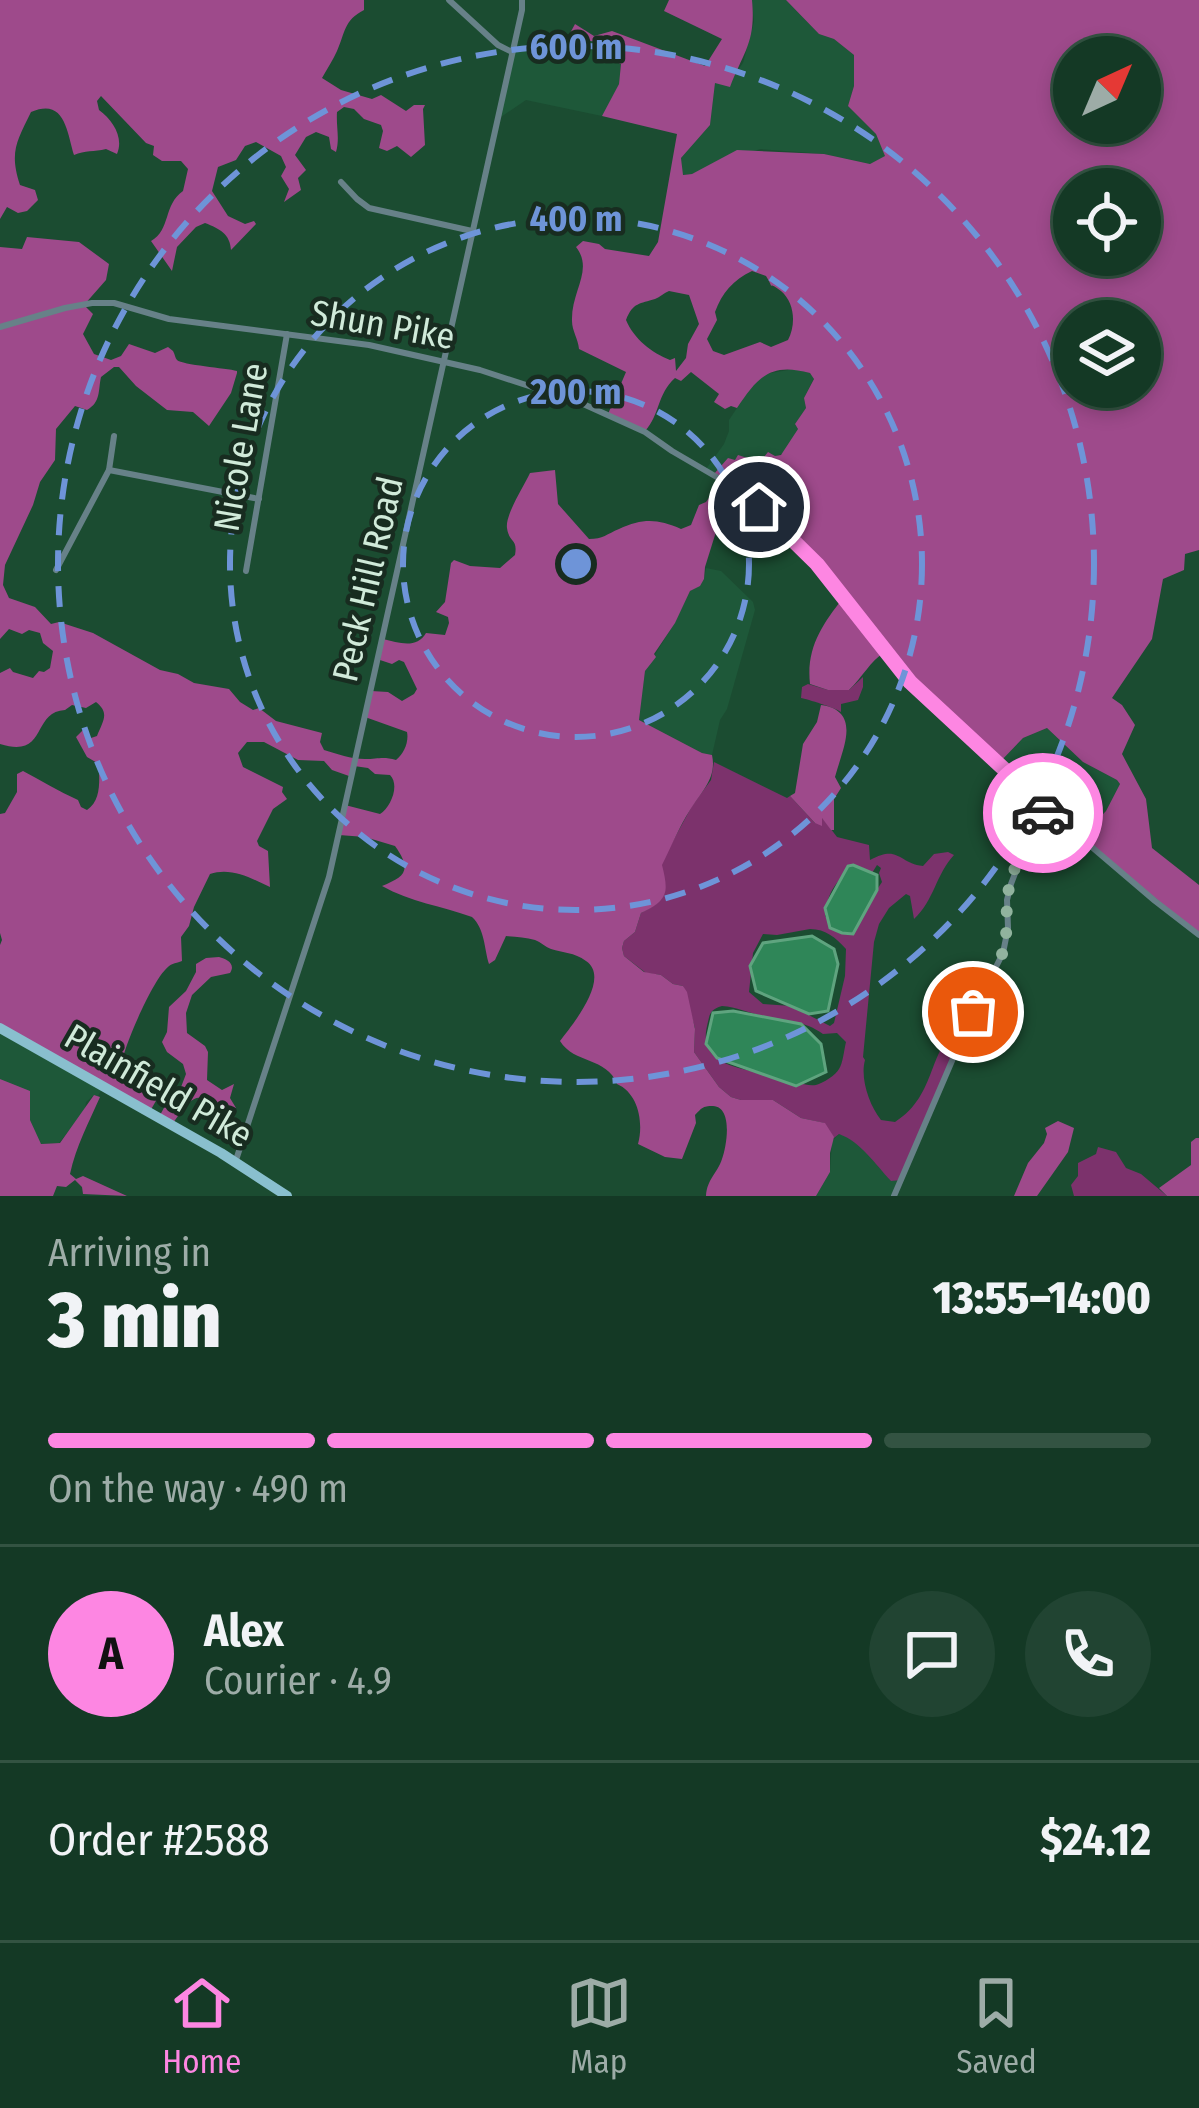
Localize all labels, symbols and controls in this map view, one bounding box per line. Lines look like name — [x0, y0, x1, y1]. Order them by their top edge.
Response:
text: 600 m — [529, 25, 623, 69]
north arrow — [1053, 36, 1161, 144]
map controls — [1053, 36, 1161, 408]
button: locate — [1053, 168, 1161, 276]
text: 400 m — [530, 197, 622, 241]
street label: Shun Pike — [307, 291, 458, 359]
button: layers — [1053, 300, 1161, 408]
street label: Nicole Lane — [205, 360, 277, 535]
text: 200 m — [530, 370, 621, 414]
pin — [708, 456, 810, 558]
street label: Peck Hill Road — [323, 472, 413, 686]
icon: home — [726, 474, 792, 540]
centre of rings — [555, 543, 597, 585]
courier — [983, 753, 1103, 873]
icon: car — [1010, 780, 1076, 846]
pin — [922, 961, 1024, 1063]
icon: bag — [940, 979, 1006, 1045]
street label: Plainfield Pike — [57, 1014, 260, 1157]
text: Arriving in — [48, 1230, 211, 1276]
text: 13:55–14:00 — [933, 1271, 1151, 1325]
text: 3 min — [48, 1274, 221, 1368]
text: On the way · 490 m — [48, 1466, 348, 1512]
button: chat — [869, 1591, 995, 1717]
button: phone — [1025, 1591, 1151, 1717]
text: Alex — [204, 1604, 284, 1658]
text: A — [99, 1627, 123, 1681]
text: Courier · 4.9 — [204, 1658, 392, 1704]
text: Order #2588 — [48, 1813, 270, 1867]
text: $24.12 — [1040, 1813, 1151, 1867]
tab: Home — [162, 1970, 241, 2082]
tab: Map — [566, 1970, 632, 2082]
tab: Saved — [956, 1970, 1037, 2082]

